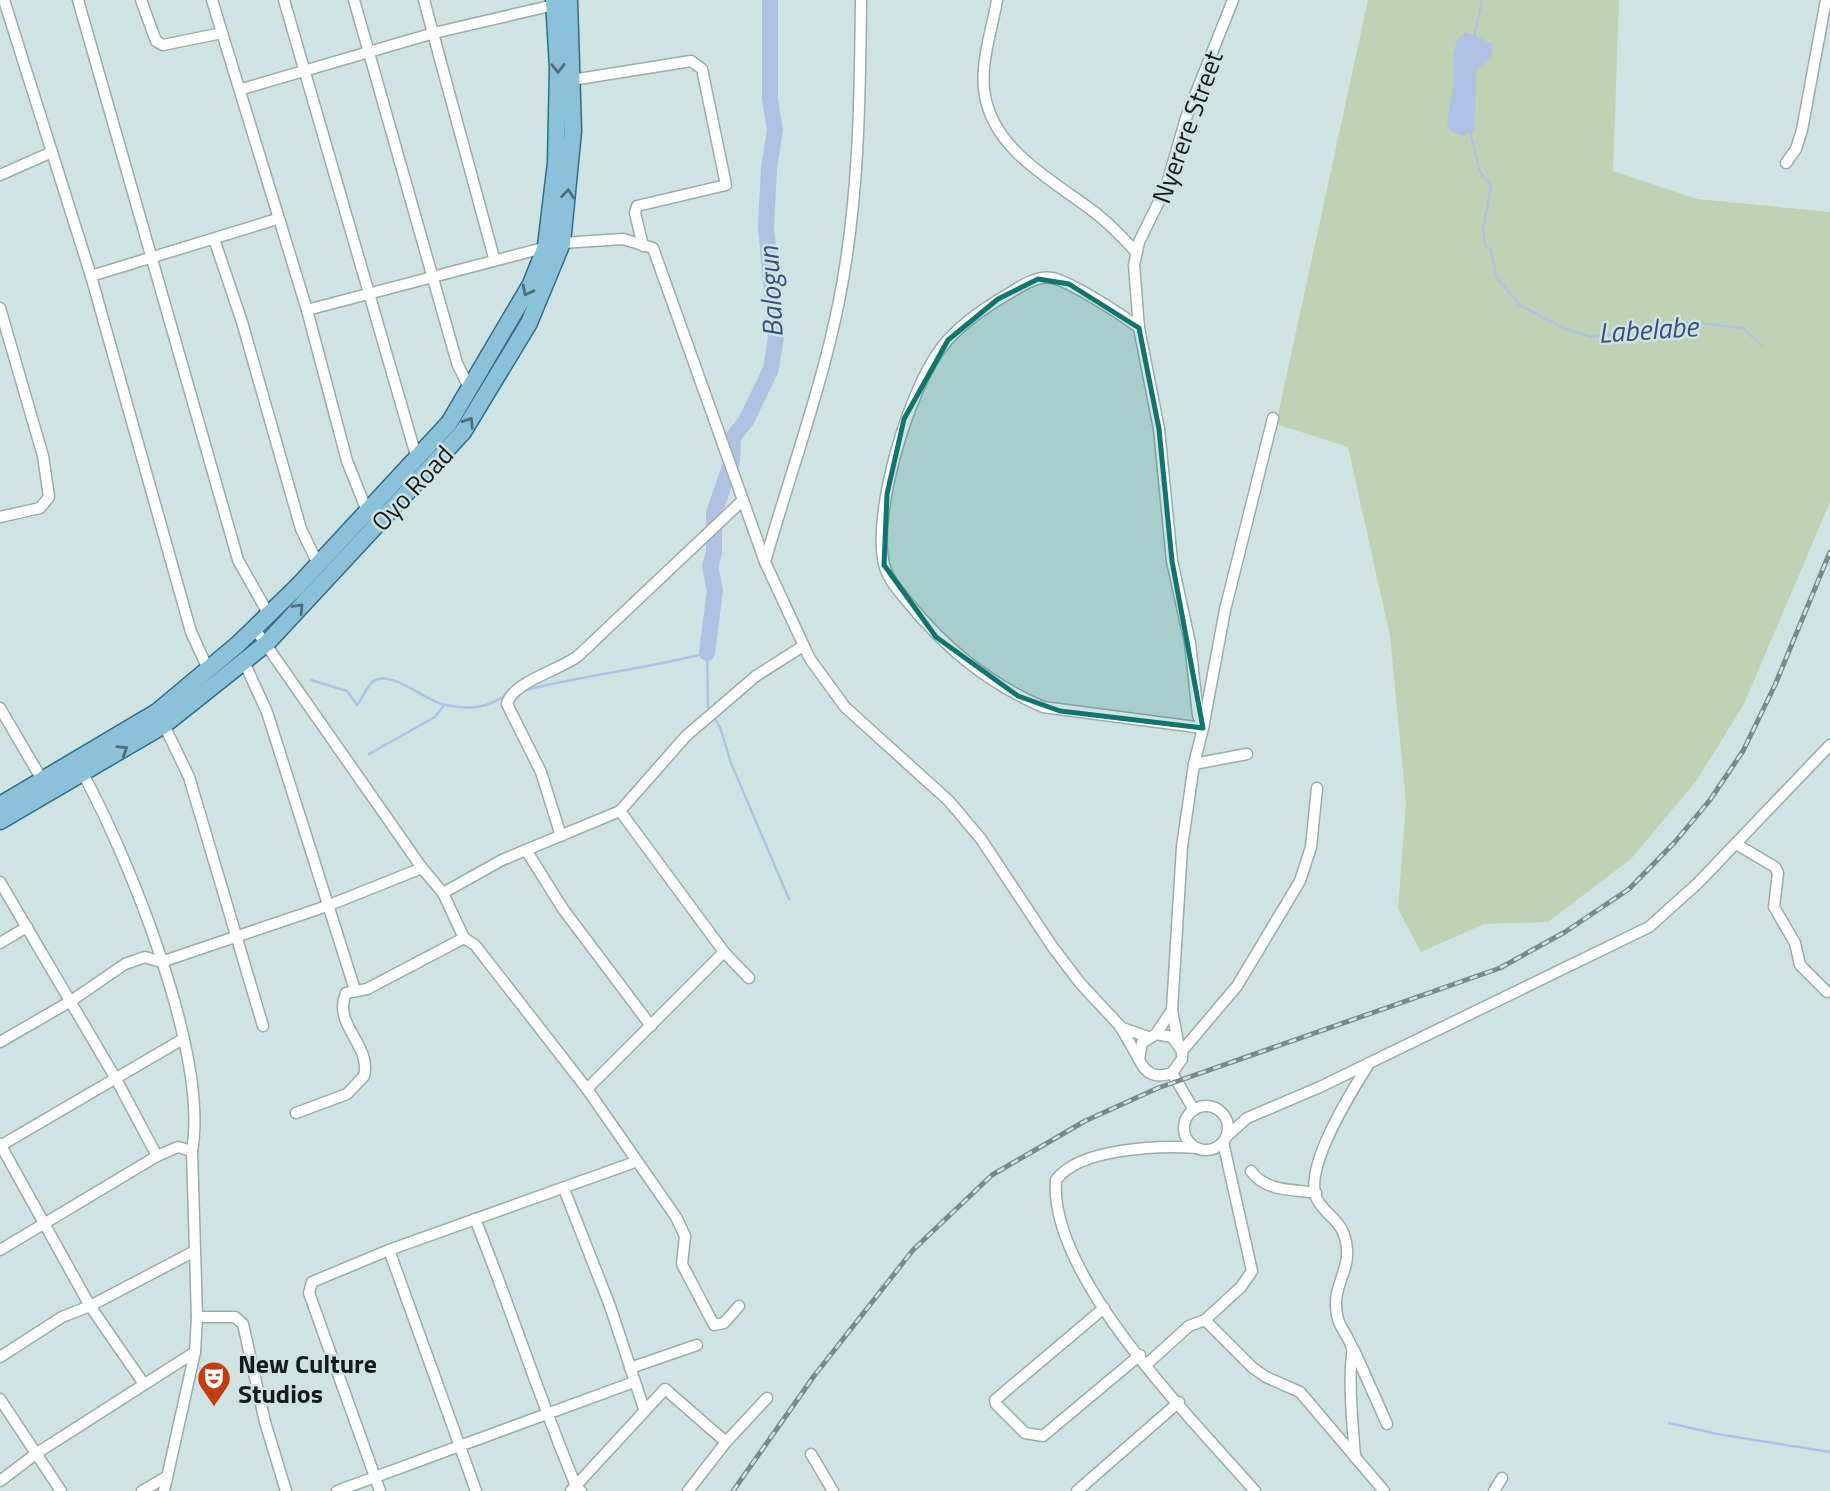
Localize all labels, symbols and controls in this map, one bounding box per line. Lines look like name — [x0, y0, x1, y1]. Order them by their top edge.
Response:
street label: Nyerere Street — [1141, 45, 1233, 209]
one-way arrow — [550, 63, 565, 74]
one-way arrow — [560, 188, 575, 200]
water label: Balogun — [746, 244, 794, 339]
one-way arrow — [521, 284, 535, 296]
water label: Labelabe — [1597, 304, 1701, 354]
one-way arrow — [460, 417, 473, 430]
street label: Oyo Road — [362, 436, 462, 540]
one-way arrow — [291, 603, 304, 616]
one-way arrow — [115, 746, 128, 759]
place label: New Culture Studios — [238, 1344, 377, 1413]
theatre icon: New Culture Studios — [195, 1359, 233, 1408]

